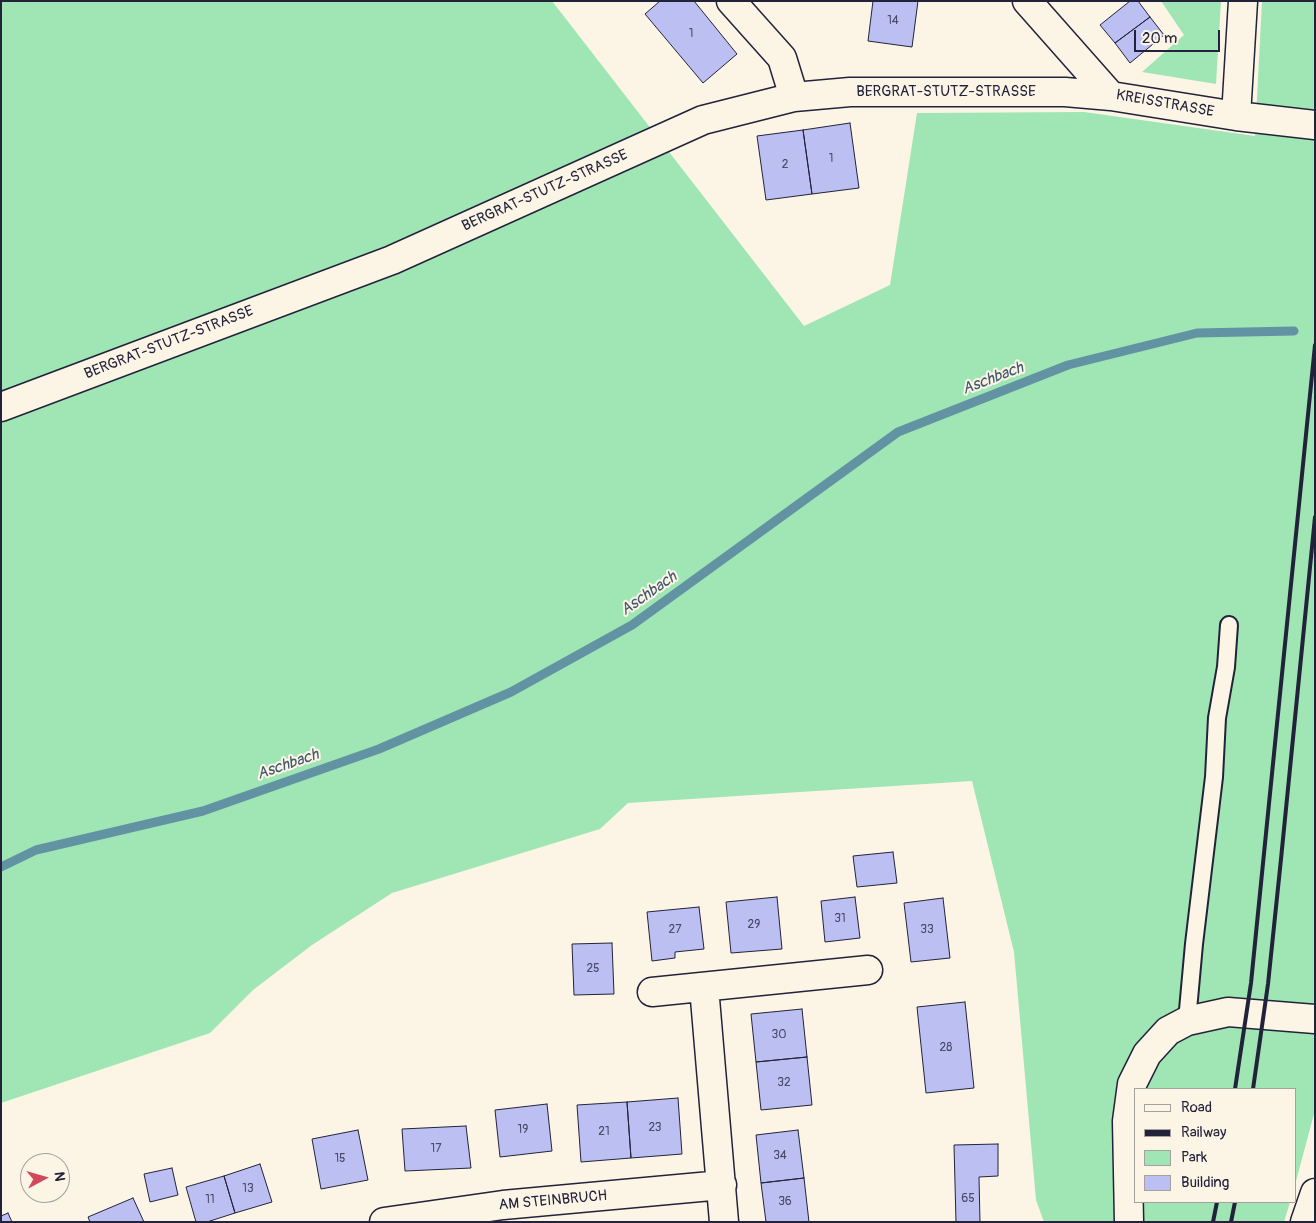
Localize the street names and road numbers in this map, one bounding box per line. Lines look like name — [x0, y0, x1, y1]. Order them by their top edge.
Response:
street label: BERGRAT-STUTZ-STRASSE — [856, 83, 1036, 101]
street label: KREISSTRASSE — [1115, 87, 1215, 121]
street label: BERGRAT-STUTZ-STRASSE — [459, 146, 631, 236]
street label: BERGRAT-STUTZ-STRASSE — [82, 302, 256, 384]
street label: AM STEINBRUCH — [498, 1187, 608, 1215]

